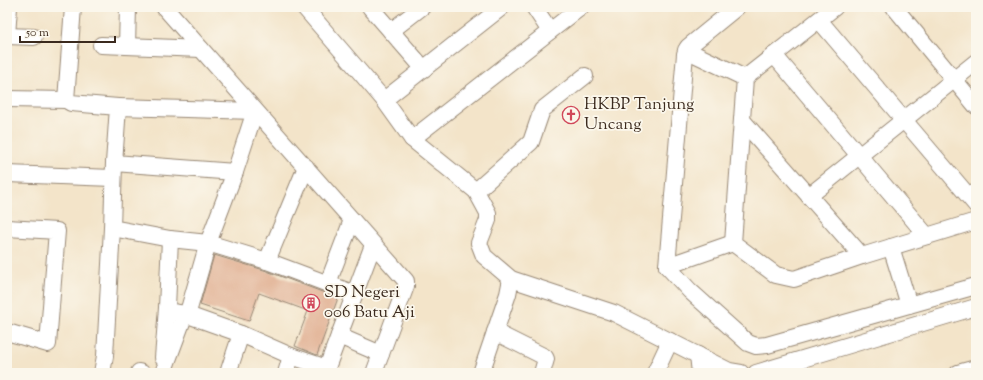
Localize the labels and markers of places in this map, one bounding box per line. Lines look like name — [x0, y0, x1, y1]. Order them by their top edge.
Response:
place label: HKBP Tanjung Uncang — [584, 93, 694, 137]
church icon: HKBP Tanjung Uncang — [561, 105, 581, 125]
place label: SD Negeri 006 Batu Aji — [324, 281, 415, 325]
building icon: SD Negeri 006 Batu Aji — [301, 293, 321, 313]

